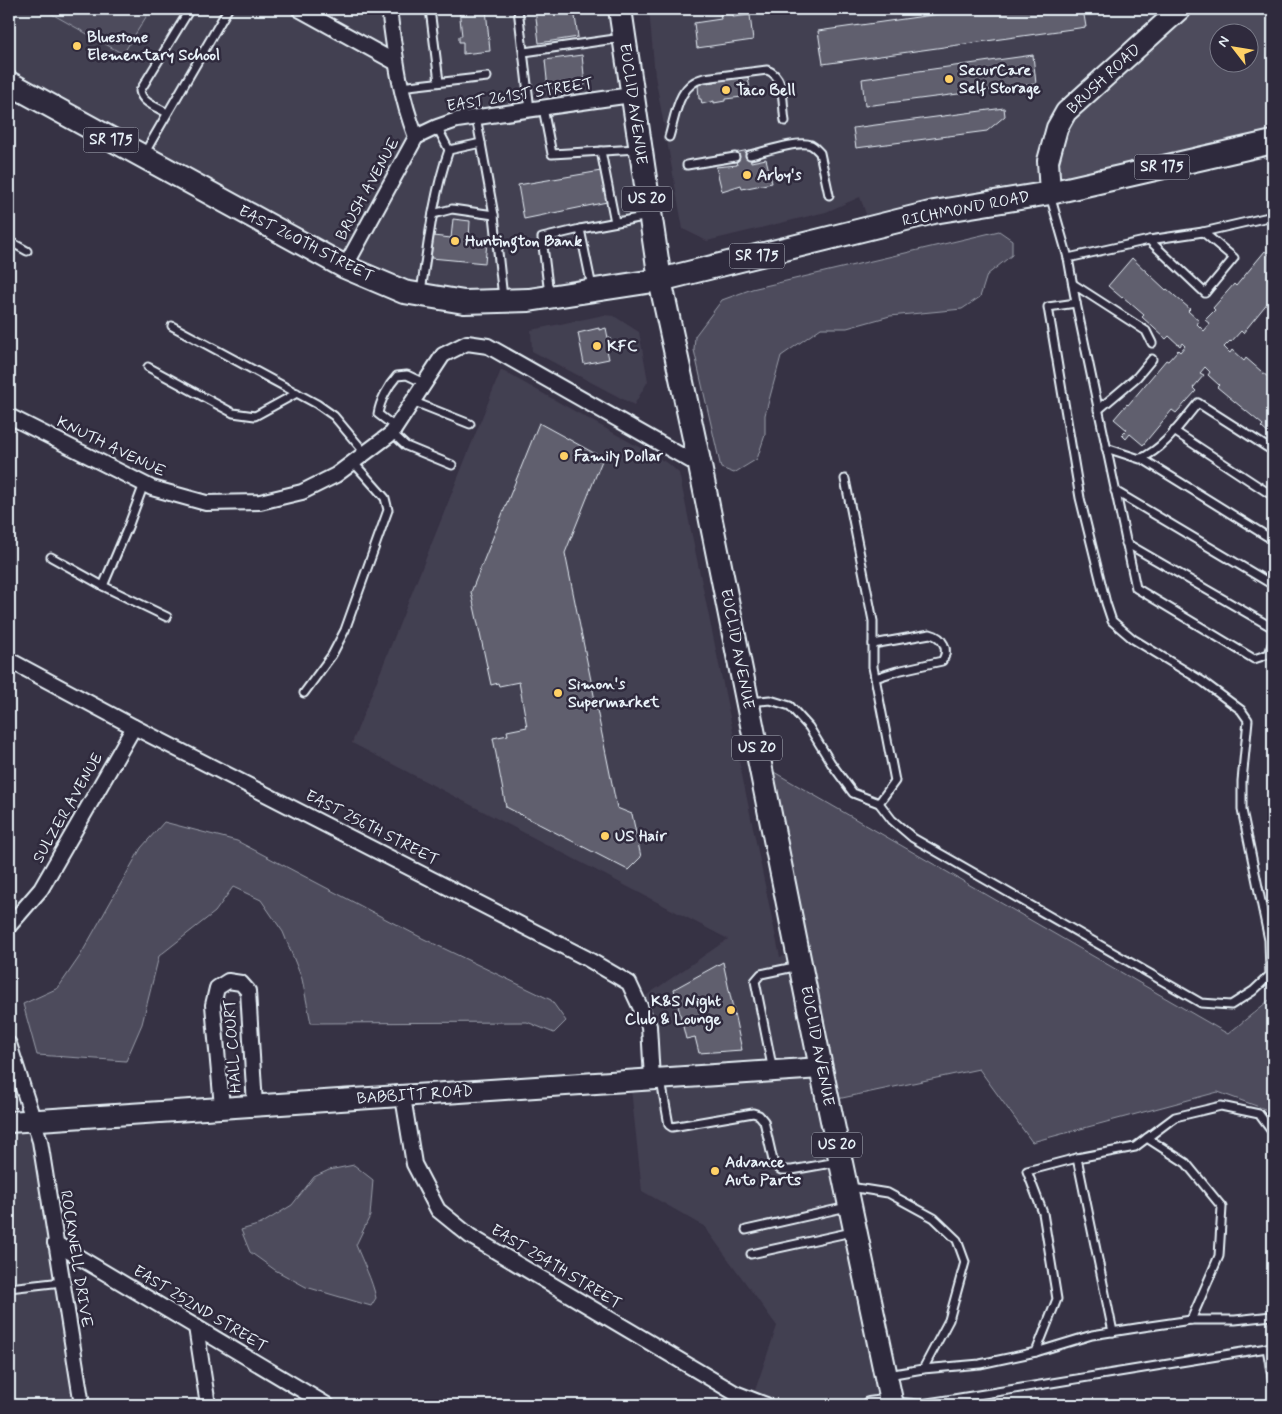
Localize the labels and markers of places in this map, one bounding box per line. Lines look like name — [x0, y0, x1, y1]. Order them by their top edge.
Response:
place label: Bluestone Elementary School — [87, 27, 220, 66]
marker: Bluestone Elementary School — [71, 40, 83, 52]
place label: SecurCare Self Storage — [959, 60, 1041, 100]
marker: SecurCare Self Storage — [943, 73, 955, 85]
place label: Taco Bell — [736, 80, 795, 101]
marker: Taco Bell — [720, 84, 732, 96]
place label: Arby's — [757, 165, 803, 186]
marker: Arby's — [741, 169, 753, 181]
place label: Huntington Bank — [465, 231, 582, 254]
marker: Huntington Bank — [449, 235, 461, 247]
place label: KFC — [607, 336, 638, 357]
marker: KFC — [591, 340, 603, 352]
place label: Family Dollar — [574, 446, 663, 467]
marker: Family Dollar — [558, 450, 570, 462]
place label: Simon's Supermarket — [568, 674, 660, 713]
marker: Simon's Supermarket — [552, 687, 564, 699]
place label: US Hair — [615, 826, 667, 847]
marker: US Hair — [599, 830, 611, 842]
place label: K&S Night Club & Lounge — [625, 991, 721, 1032]
marker: K&S Night Club & Lounge — [725, 1004, 737, 1016]
place label: Advance Auto Parts — [725, 1152, 801, 1191]
marker: Advance Auto Parts — [709, 1165, 721, 1177]

